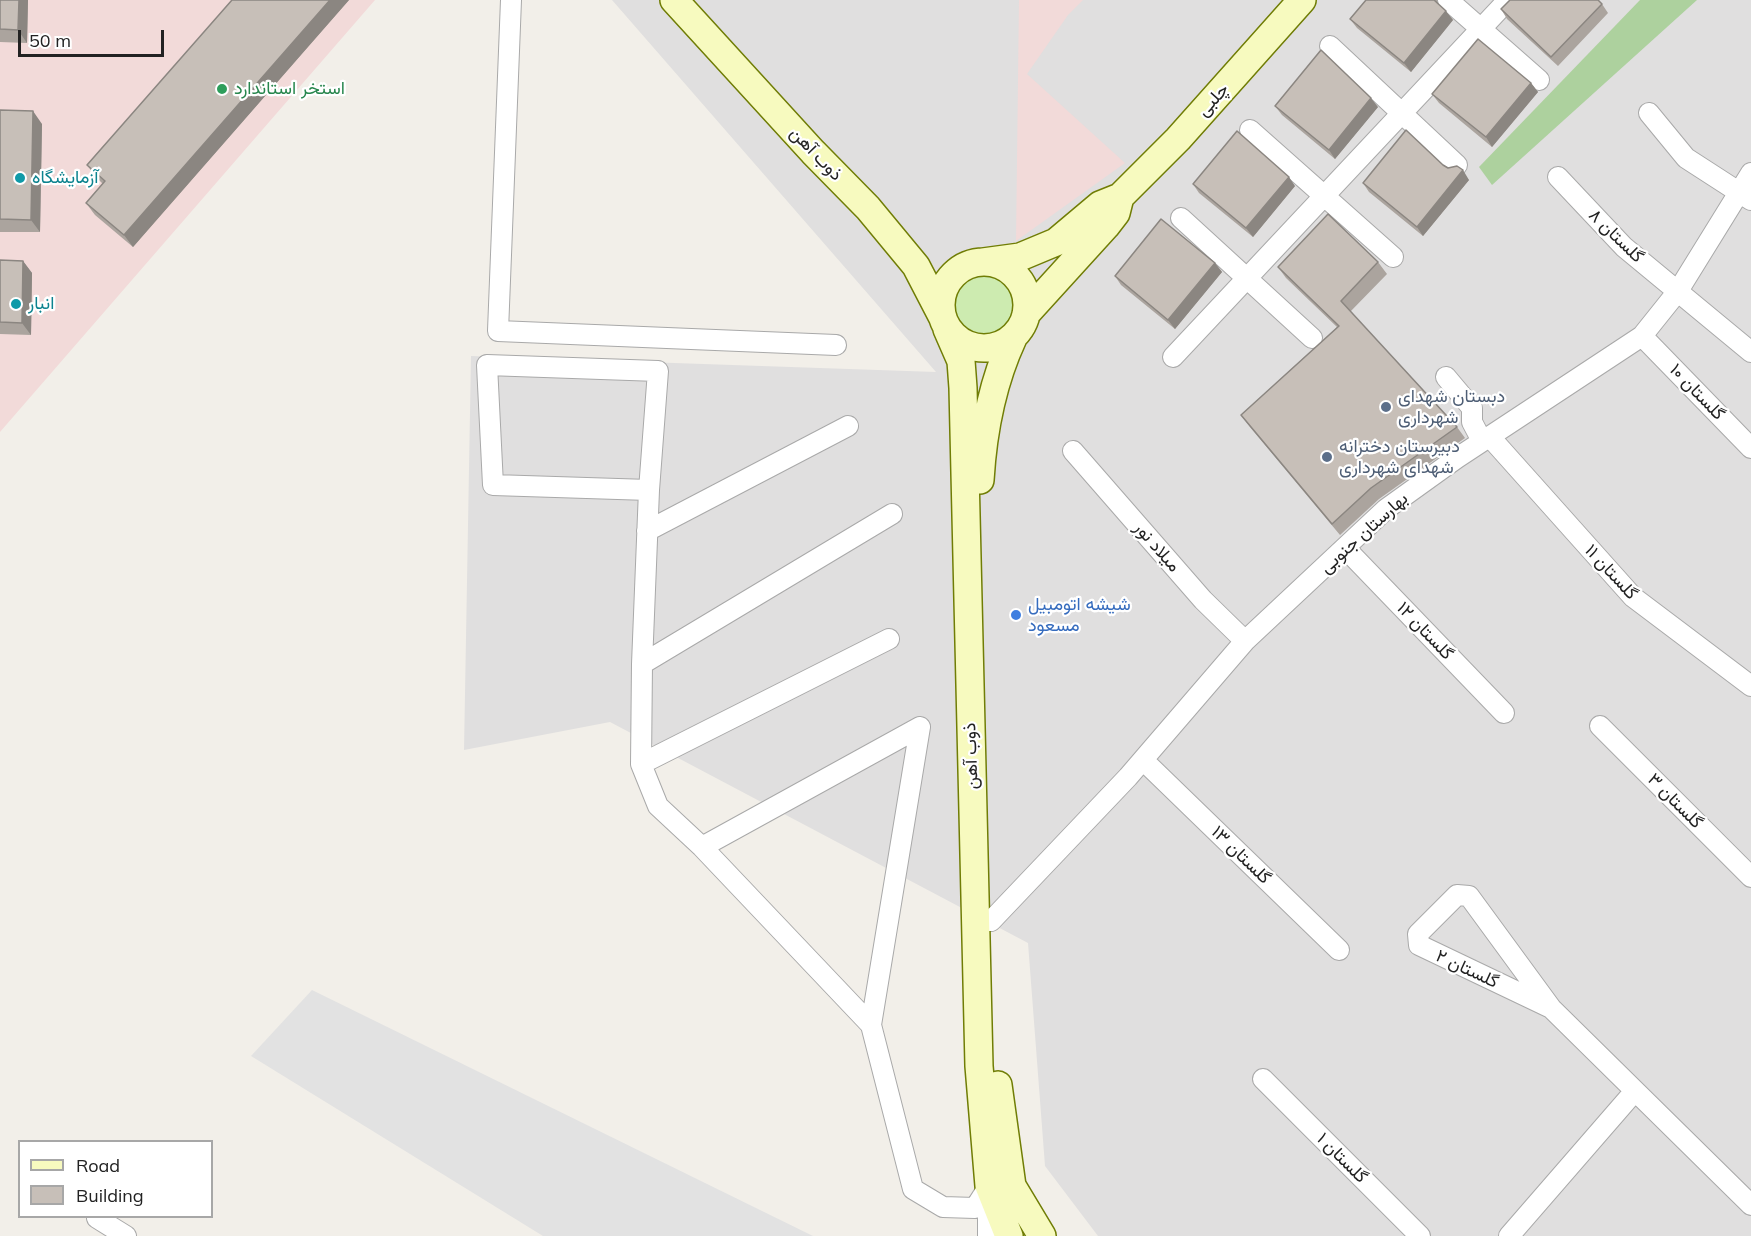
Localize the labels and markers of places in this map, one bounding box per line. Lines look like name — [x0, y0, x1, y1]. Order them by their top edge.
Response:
place label: استخر استاندارد — [234, 78, 345, 100]
marker: استخر استاندارد — [215, 82, 229, 96]
place label: آزمایشگاه — [32, 167, 98, 189]
marker: آزمایشگاه — [13, 171, 27, 185]
place label: انبار — [28, 293, 54, 315]
marker: انبار — [9, 297, 23, 311]
place label: دبستان شهدای شهرداری — [1398, 386, 1505, 428]
marker: دبستان شهدای شهرداری — [1379, 400, 1393, 414]
place label: دبیرستان دخترانه شهدای شهرداری — [1339, 436, 1460, 478]
marker: دبیرستان دخترانه شهدای شهرداری — [1320, 450, 1334, 464]
place label: شیشه اتومبیل مسعود — [1028, 594, 1131, 636]
marker: شیشه اتومبیل مسعود — [1009, 608, 1023, 622]

